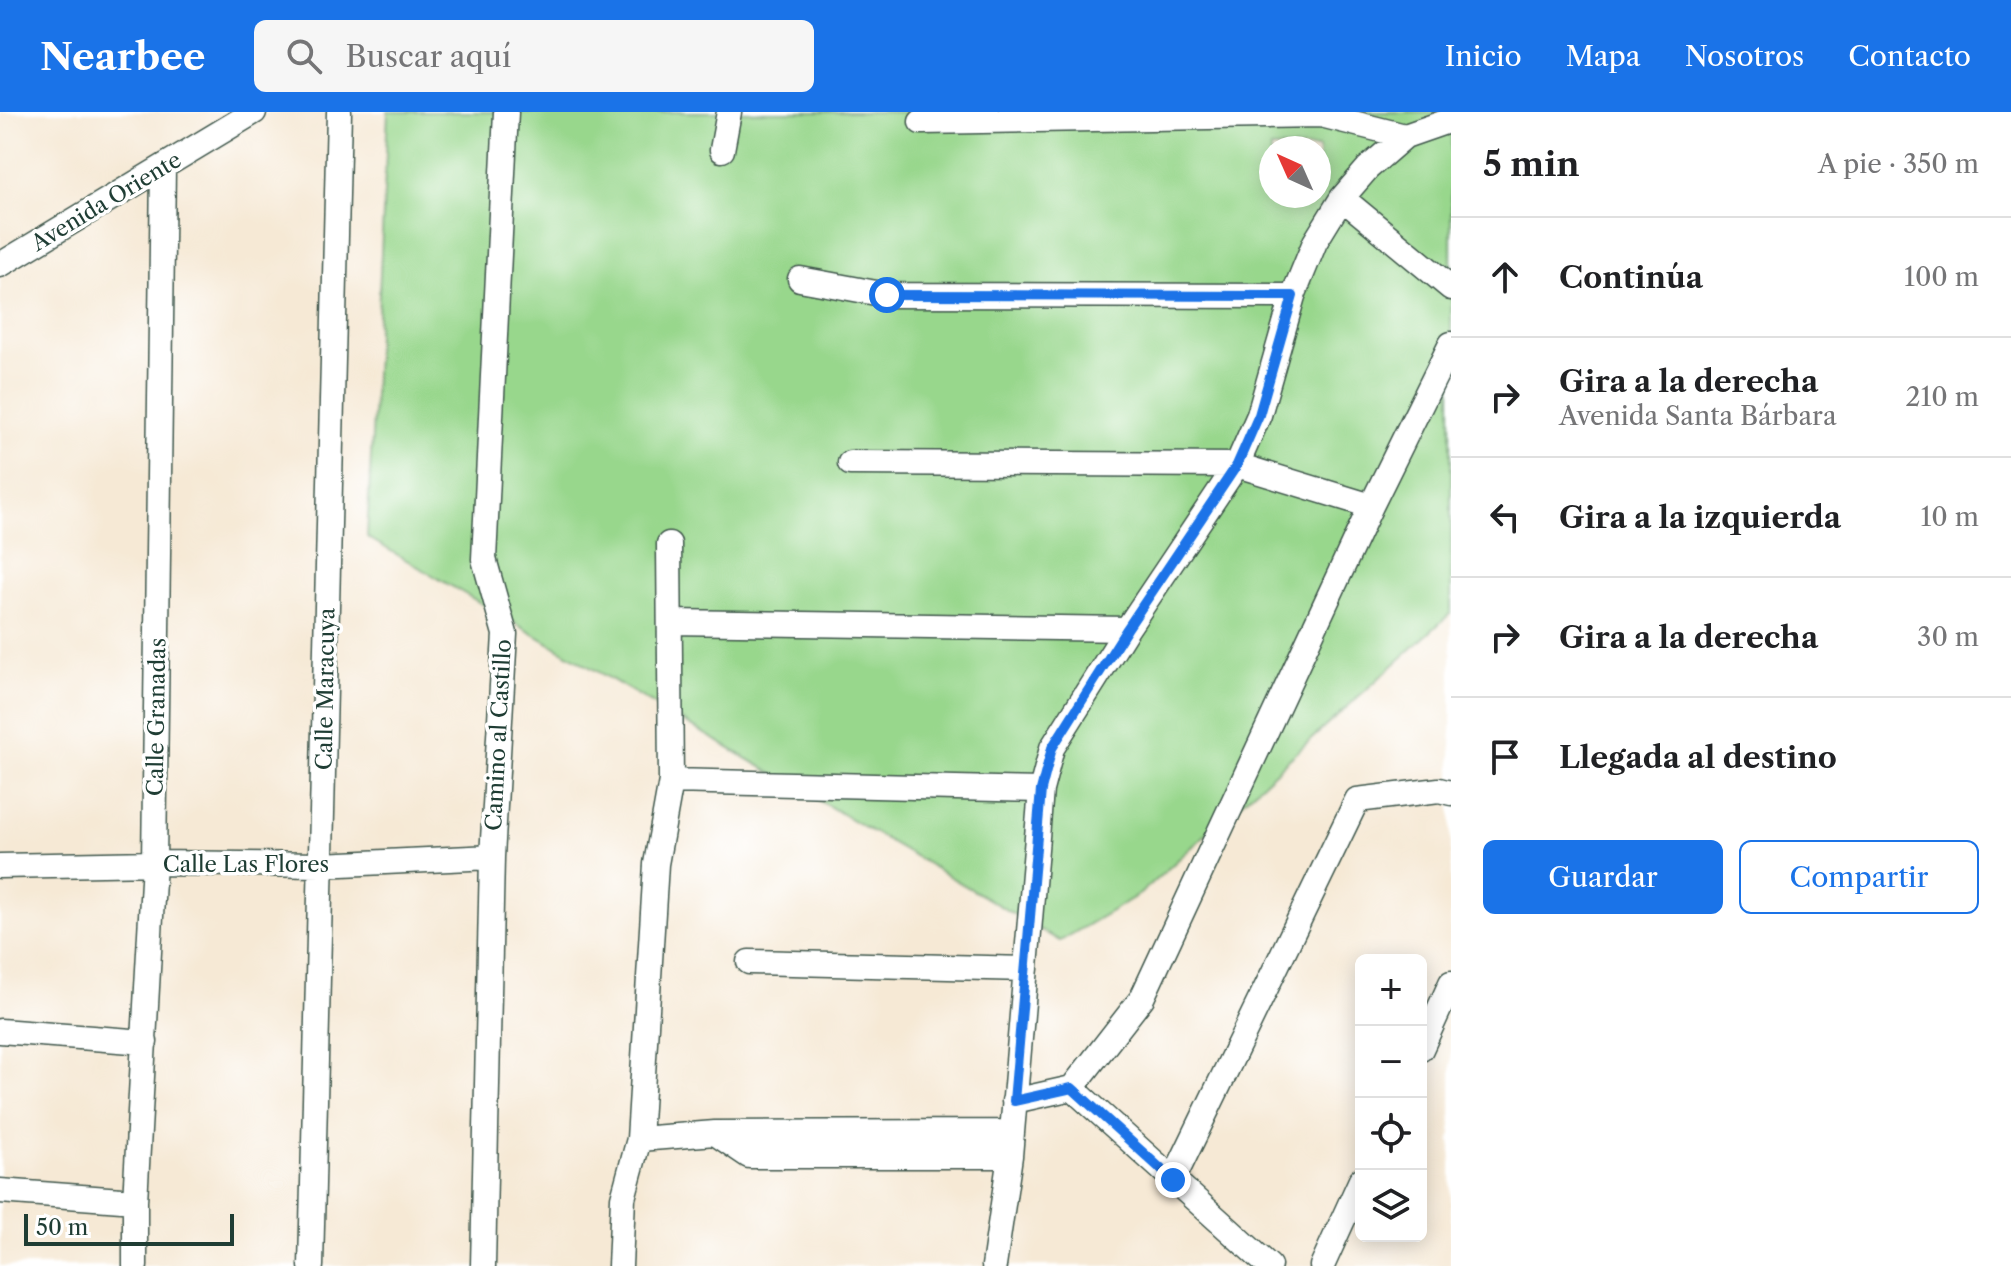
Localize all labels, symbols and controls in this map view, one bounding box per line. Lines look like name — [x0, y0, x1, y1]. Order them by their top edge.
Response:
search box — [254, 20, 814, 92]
text: Nearbee — [40, 33, 206, 80]
icon: search — [282, 34, 326, 78]
text: Buscar aquí — [346, 38, 511, 75]
text: Inicio — [1445, 39, 1522, 73]
text: Mapa — [1566, 39, 1641, 73]
text: Nosotros — [1685, 39, 1804, 73]
text: Contacto — [1848, 39, 1971, 73]
north arrow — [1259, 136, 1331, 208]
text: 5 min — [1483, 143, 1580, 185]
street label: Avenida Oriente — [26, 146, 186, 257]
text: A pie · 350 m — [1818, 148, 1979, 180]
icon: ahead — [1483, 255, 1527, 299]
text: Continúa — [1559, 259, 1703, 296]
text: 100 m — [1904, 261, 1979, 293]
route start — [869, 277, 905, 313]
text: Gira a la derecha — [1559, 363, 1818, 400]
icon: right — [1483, 375, 1527, 419]
text: 210 m — [1906, 381, 1979, 413]
text: Avenida Santa Bárbara — [1559, 400, 1837, 432]
icon: left — [1483, 495, 1527, 539]
text: Gira a la izquierda — [1559, 499, 1841, 536]
text: 10 m — [1920, 501, 1979, 533]
street label: Calle Maracuya — [311, 607, 340, 770]
icon: right — [1483, 615, 1527, 659]
text: Gira a la derecha — [1559, 619, 1818, 656]
text: 30 m — [1917, 621, 1979, 653]
street label: Calle Granadas — [142, 638, 171, 796]
street label: Camino al Castillo — [480, 638, 517, 832]
icon: arrive — [1483, 735, 1527, 779]
text: Llegada al destino — [1559, 739, 1837, 776]
button: Guardar — [1483, 840, 1723, 914]
button: Compartir — [1739, 840, 1979, 914]
street label: Calle Las Flores — [163, 851, 329, 878]
map controls — [1355, 954, 1427, 1242]
button: + — [1355, 954, 1427, 1026]
button: − — [1355, 1026, 1427, 1098]
button: locate — [1355, 1098, 1427, 1170]
route end — [1155, 1162, 1191, 1198]
button: layers — [1355, 1170, 1427, 1242]
scale bar — [24, 1210, 234, 1246]
text: 50 m — [36, 1214, 88, 1241]

